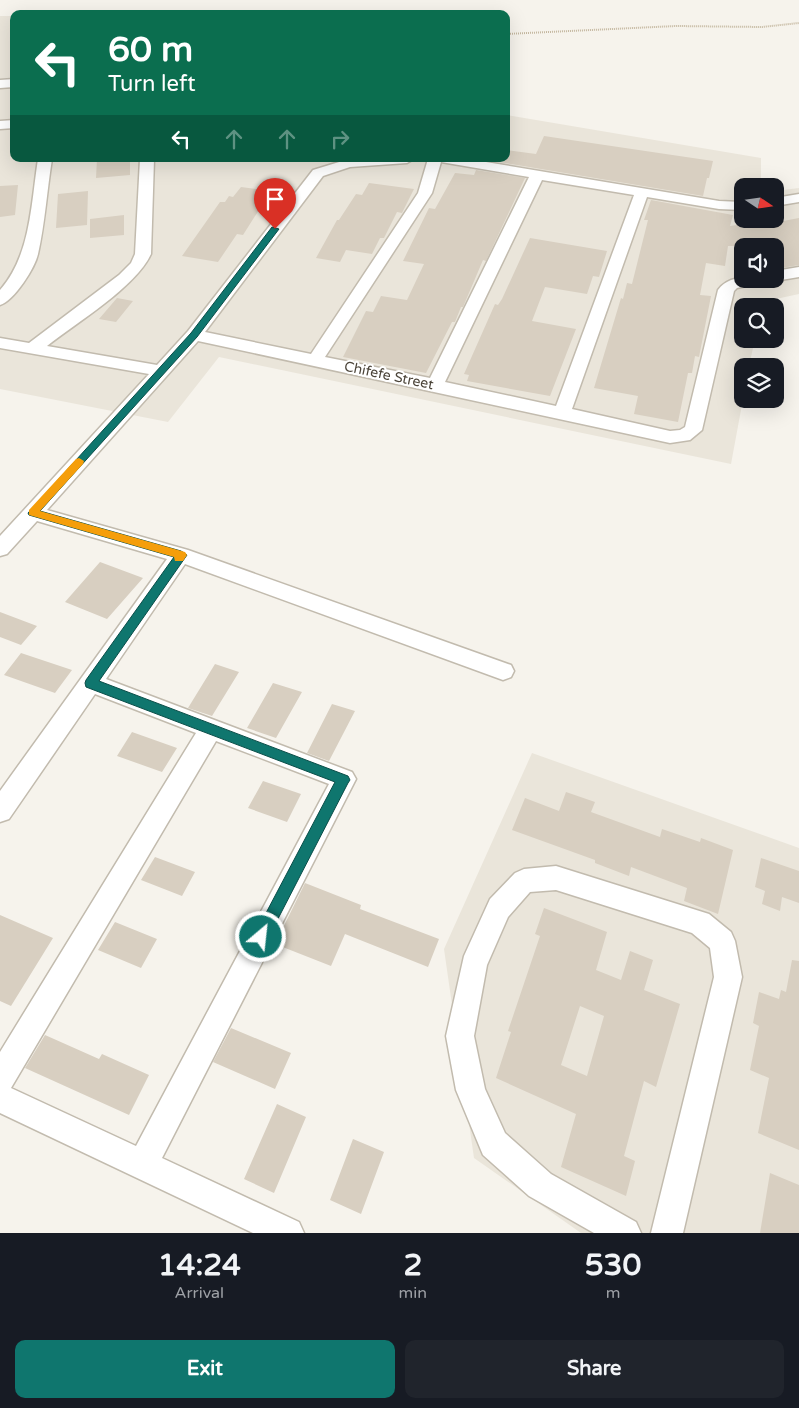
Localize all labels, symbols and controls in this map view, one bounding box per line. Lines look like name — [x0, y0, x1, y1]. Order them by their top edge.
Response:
text: 60 m — [108, 29, 193, 71]
icon: left — [25, 30, 90, 95]
text: Turn left — [108, 71, 196, 97]
icon: left — [167, 125, 195, 153]
icon: ahead — [220, 125, 248, 153]
icon: ahead — [273, 125, 301, 153]
icon: right — [326, 125, 354, 153]
pin — [254, 178, 296, 229]
north arrow — [734, 178, 784, 228]
map controls — [734, 178, 784, 408]
icon: arrive — [261, 185, 289, 213]
button: sound — [734, 238, 784, 288]
button: search — [734, 298, 784, 348]
street label: Chifefe Street — [343, 358, 436, 393]
button: layers — [734, 358, 784, 408]
position arrow — [234, 910, 286, 962]
text: 14:24 — [158, 1247, 241, 1284]
text: 2 — [403, 1247, 422, 1284]
text: 530 — [585, 1247, 641, 1284]
text: Arrival — [175, 1283, 224, 1303]
text: min — [399, 1283, 427, 1303]
text: m — [606, 1283, 620, 1303]
button: Exit — [15, 1340, 395, 1398]
button: Share — [405, 1340, 784, 1398]

